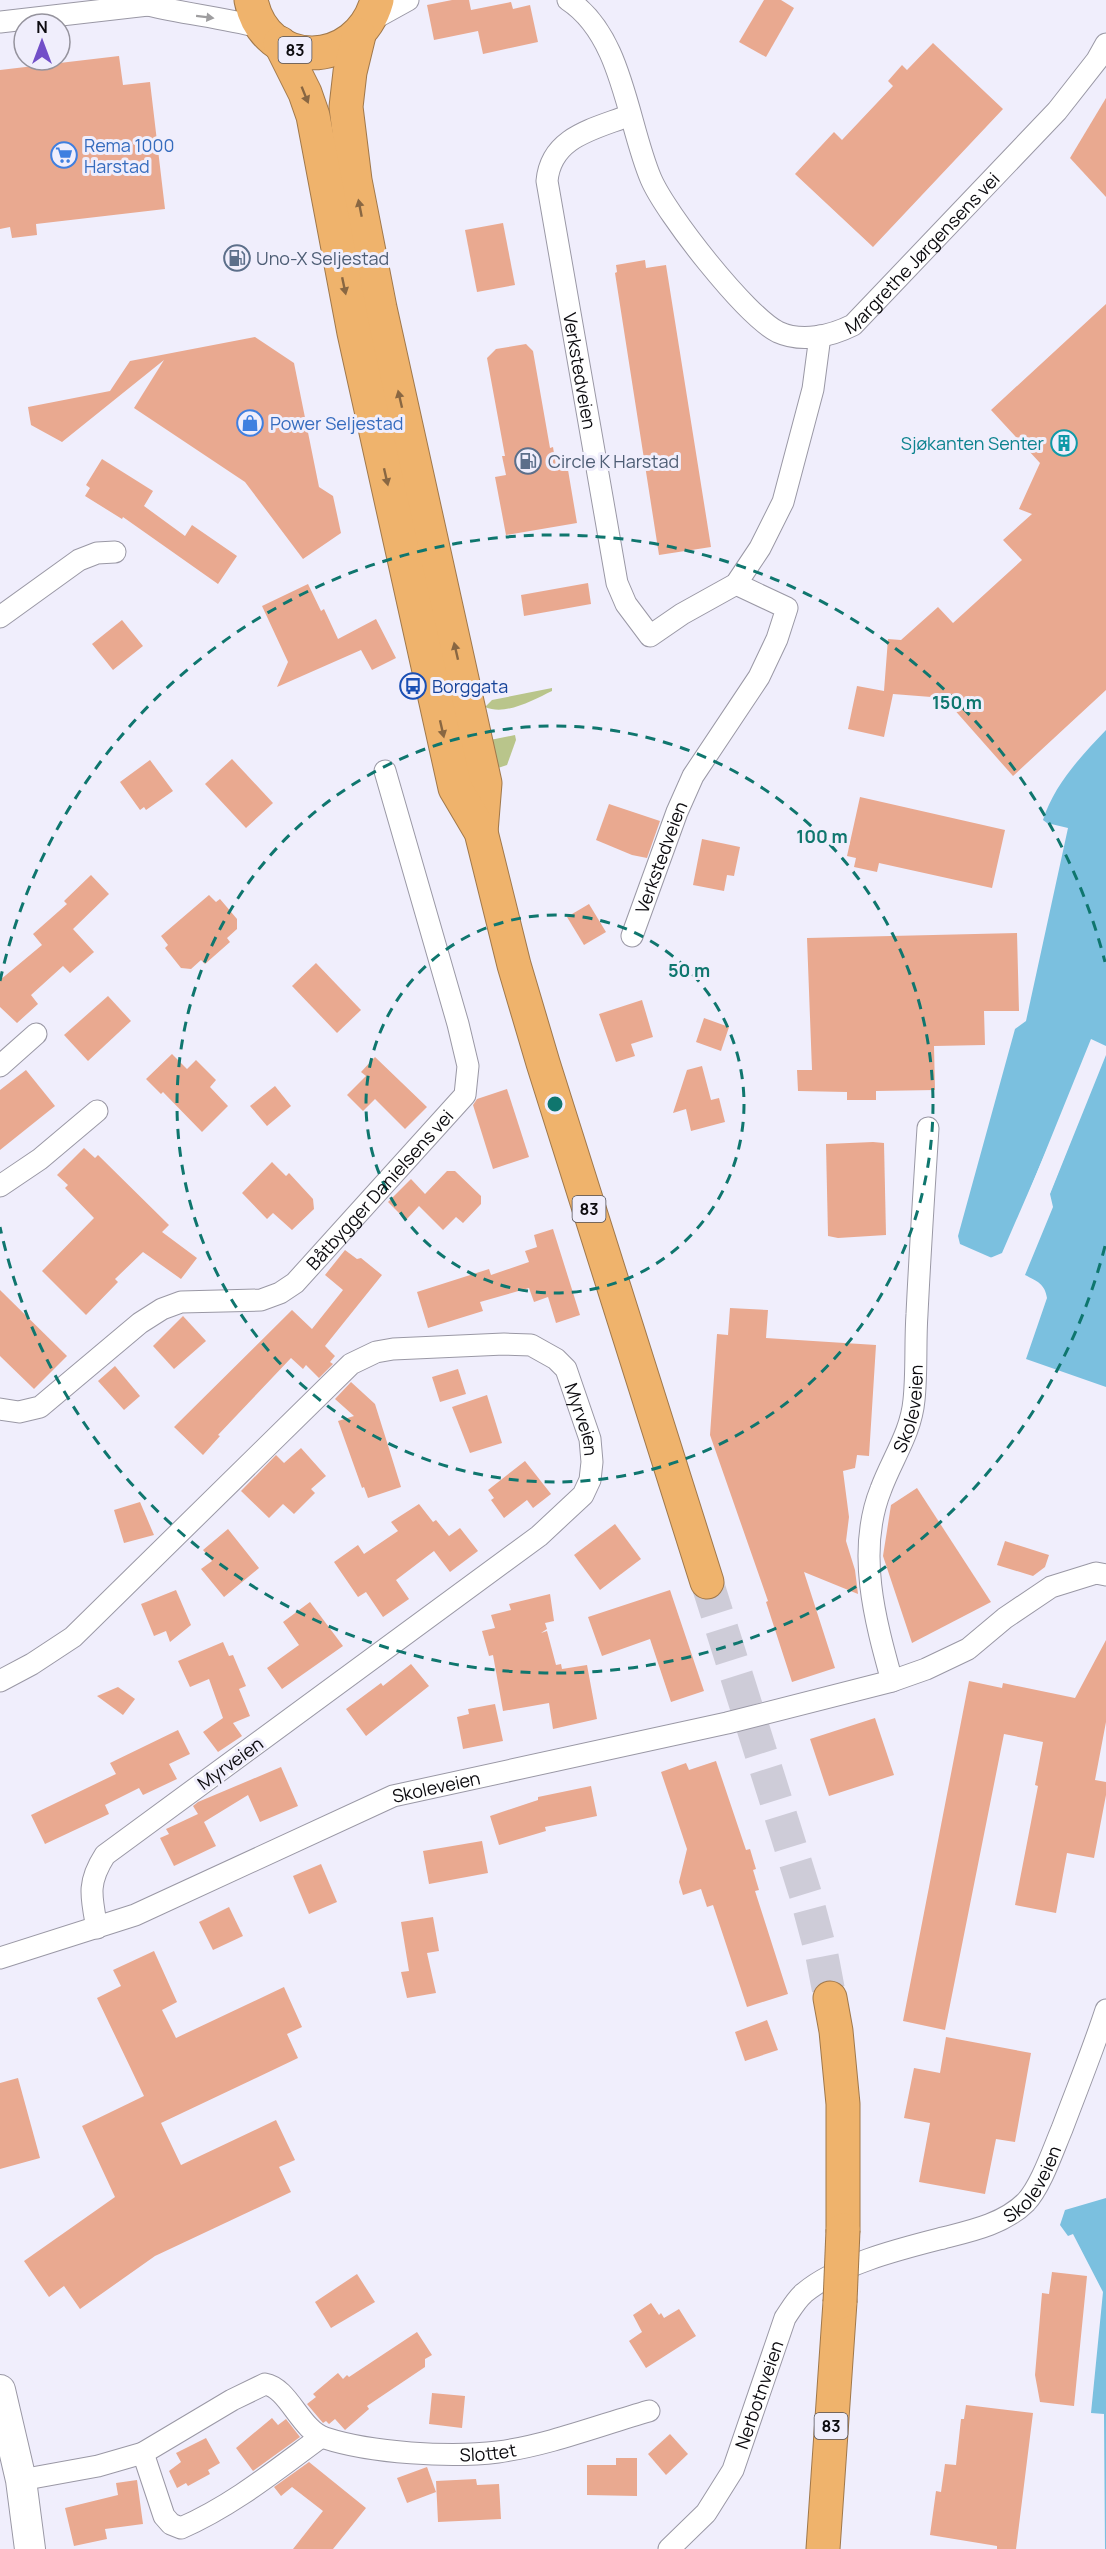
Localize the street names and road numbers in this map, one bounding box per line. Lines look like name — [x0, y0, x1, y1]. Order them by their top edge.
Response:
road number: 83 — [278, 37, 312, 63]
street label: Margrethe Jørgensens vei — [841, 167, 1005, 339]
street label: Verkstedveien — [558, 311, 602, 431]
street label: Verkstedveien — [629, 797, 692, 916]
street label: Båtbygger Danielsens vei — [301, 1104, 458, 1275]
road number: 83 — [572, 1196, 606, 1222]
street label: Skoleveien — [887, 1364, 928, 1456]
street label: Myrveien — [560, 1380, 603, 1457]
street label: Myrveien — [192, 1731, 268, 1795]
street label: Skoleveien — [390, 1765, 482, 1808]
street label: Skoleveien — [999, 2142, 1066, 2228]
street label: Nerbotnveien — [729, 2337, 788, 2452]
road number: 83 — [814, 2413, 848, 2439]
street label: Slottet — [459, 2437, 518, 2466]

